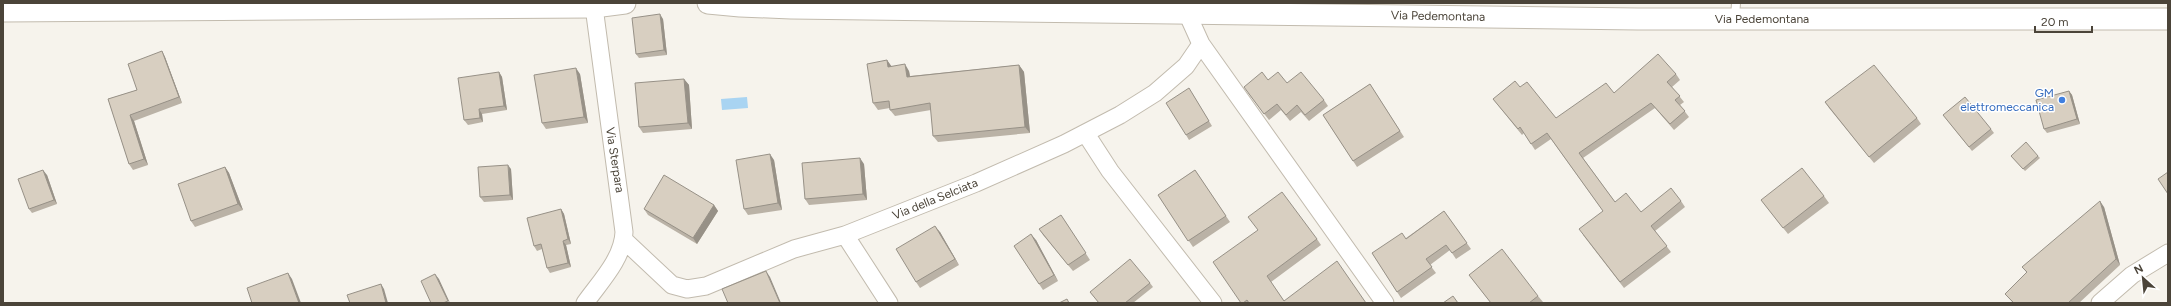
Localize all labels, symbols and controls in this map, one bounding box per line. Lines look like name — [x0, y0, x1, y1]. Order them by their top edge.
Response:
street label: Via Pedemontana — [1391, 8, 1485, 24]
scale bar — [2035, 8, 2092, 34]
street label: Via Pedemontana — [1715, 12, 1809, 26]
text: 20 m — [2041, 15, 2069, 29]
place label: GM elettromeccanica — [1960, 86, 2054, 114]
marker: GM elettromeccanica — [2057, 95, 2067, 105]
street label: Via Sterpara — [603, 126, 627, 194]
street label: Via della Selciata — [890, 176, 980, 222]
north arrow — [2123, 258, 2163, 298]
text: N — [2132, 262, 2145, 277]

